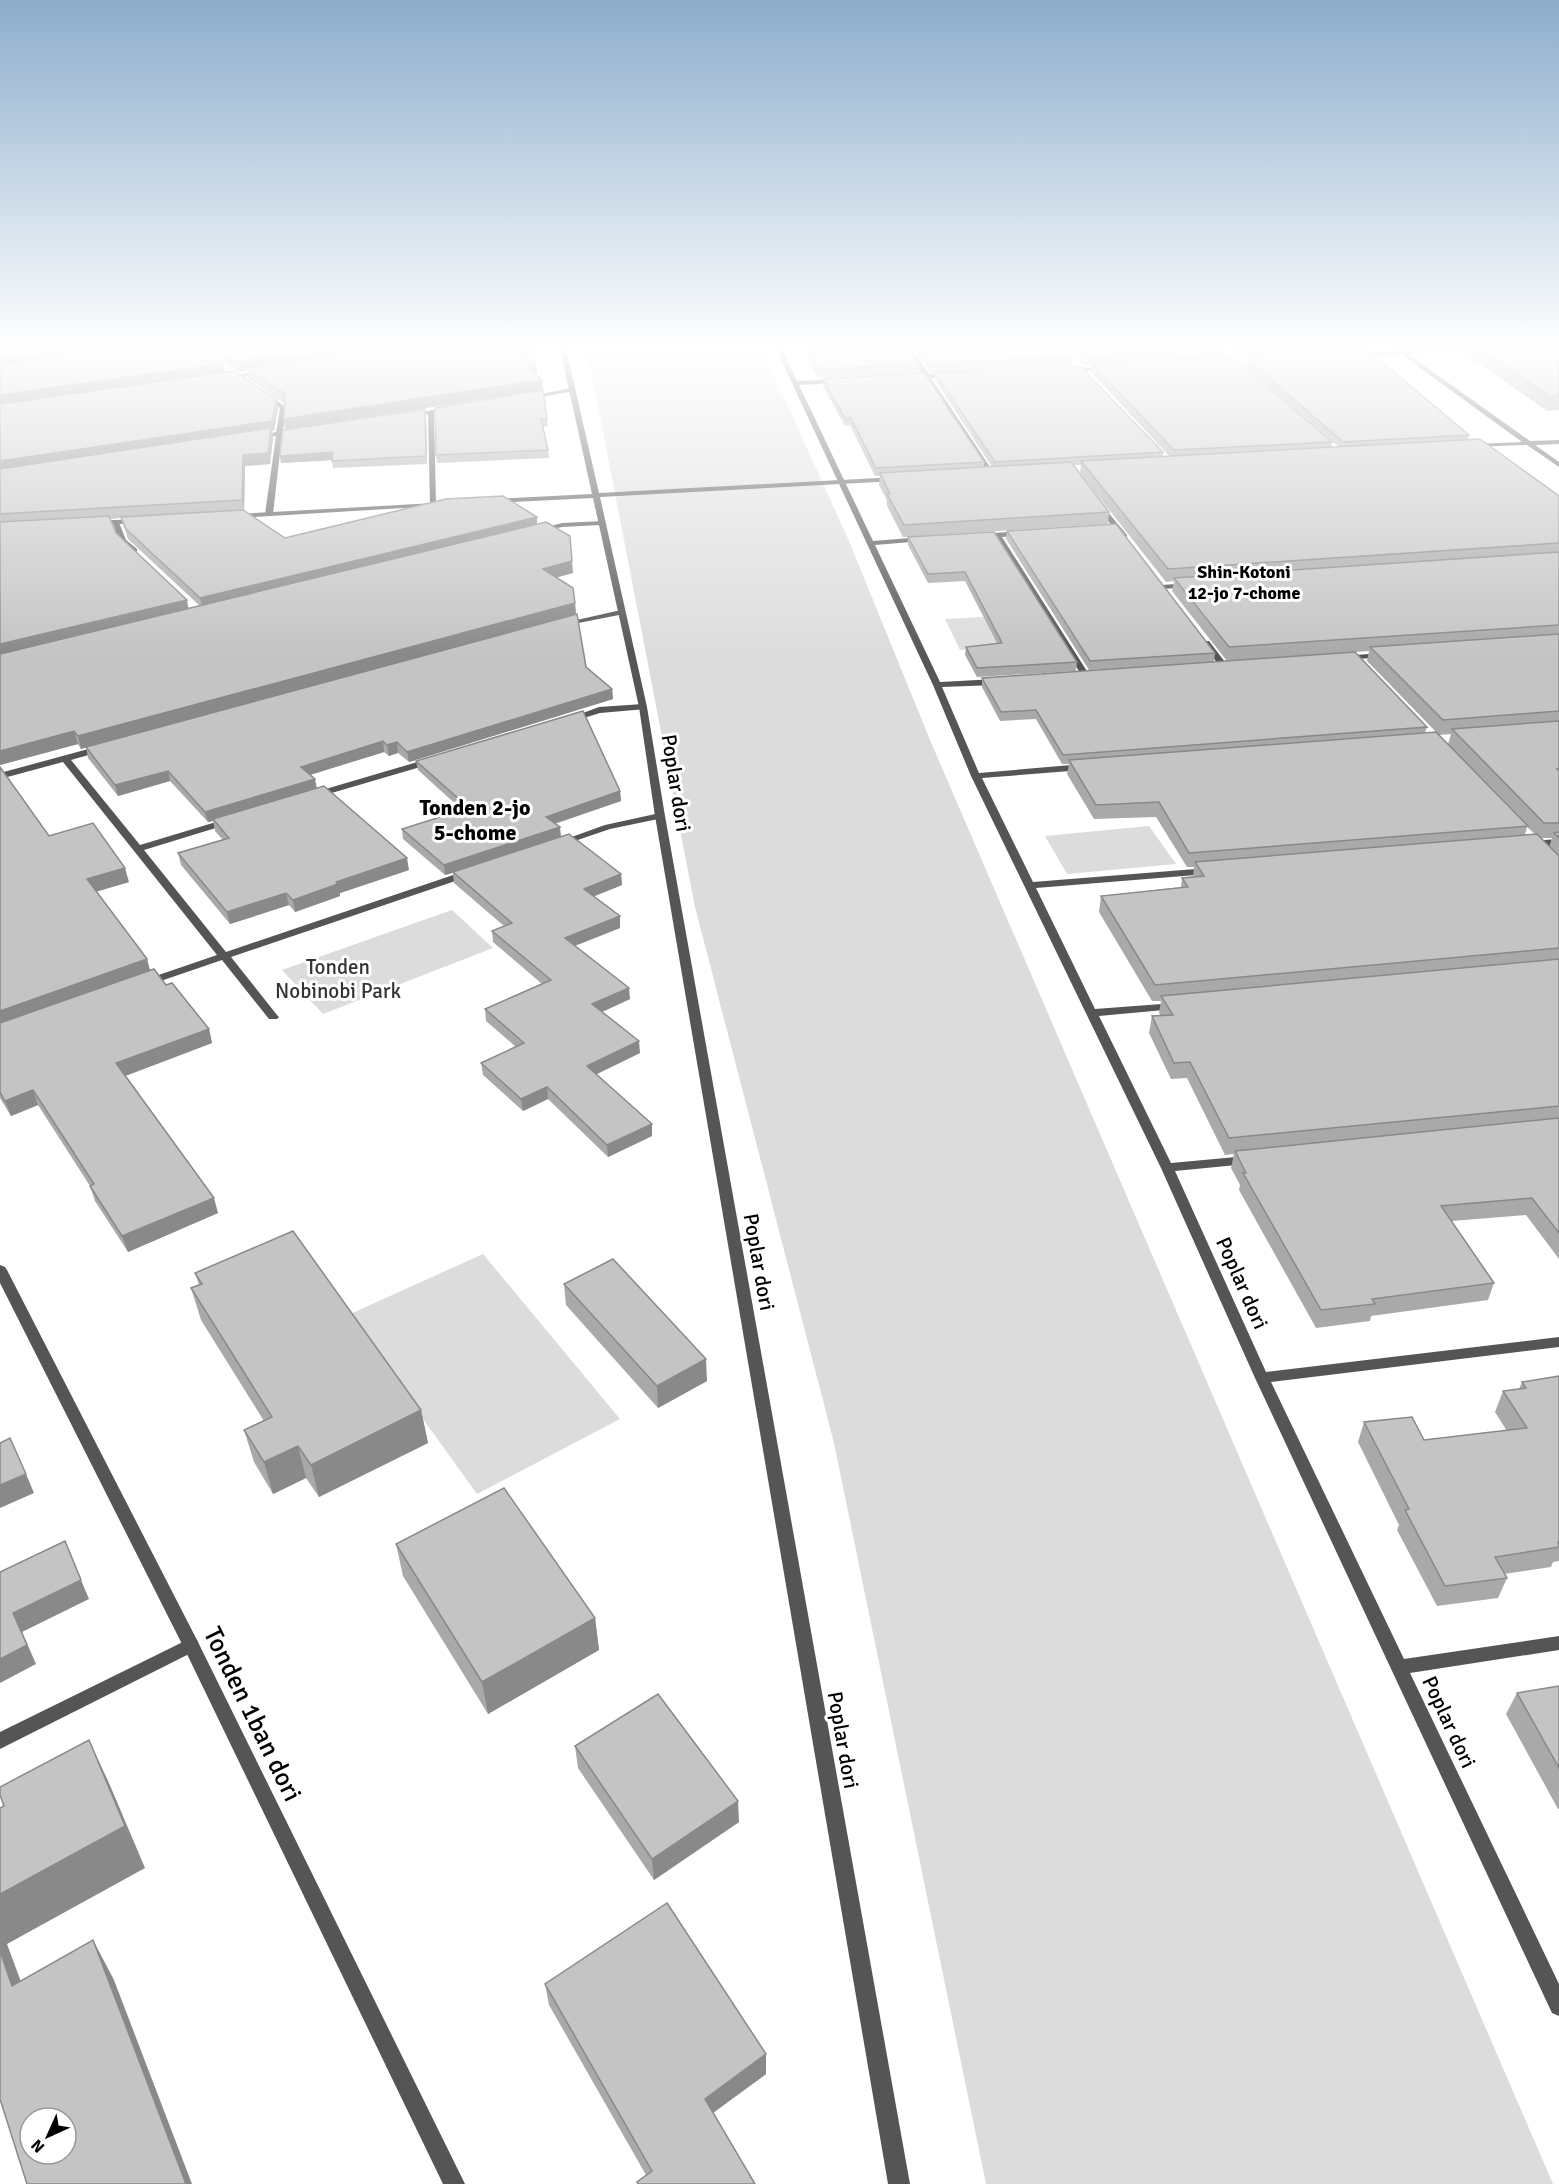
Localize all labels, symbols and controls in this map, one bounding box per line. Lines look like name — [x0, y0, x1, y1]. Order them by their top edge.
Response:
district label: Shin-Kotoni 12-jo 7-chome — [1188, 561, 1300, 604]
street label: Poplar dori — [655, 732, 697, 834]
district label: Tonden 2-jo 5-chome — [420, 794, 530, 846]
park label: Tonden Nobinobi Park — [275, 954, 402, 1004]
street label: Poplar dori — [738, 1211, 780, 1313]
street label: Poplar dori — [1210, 1233, 1274, 1333]
street label: Tonden 1ban dori — [196, 1622, 308, 1807]
street label: Poplar dori — [1416, 1672, 1482, 1772]
street label: Poplar dori — [822, 1689, 864, 1791]
north arrow — [18, 2106, 78, 2166]
text: N — [27, 2135, 49, 2157]

